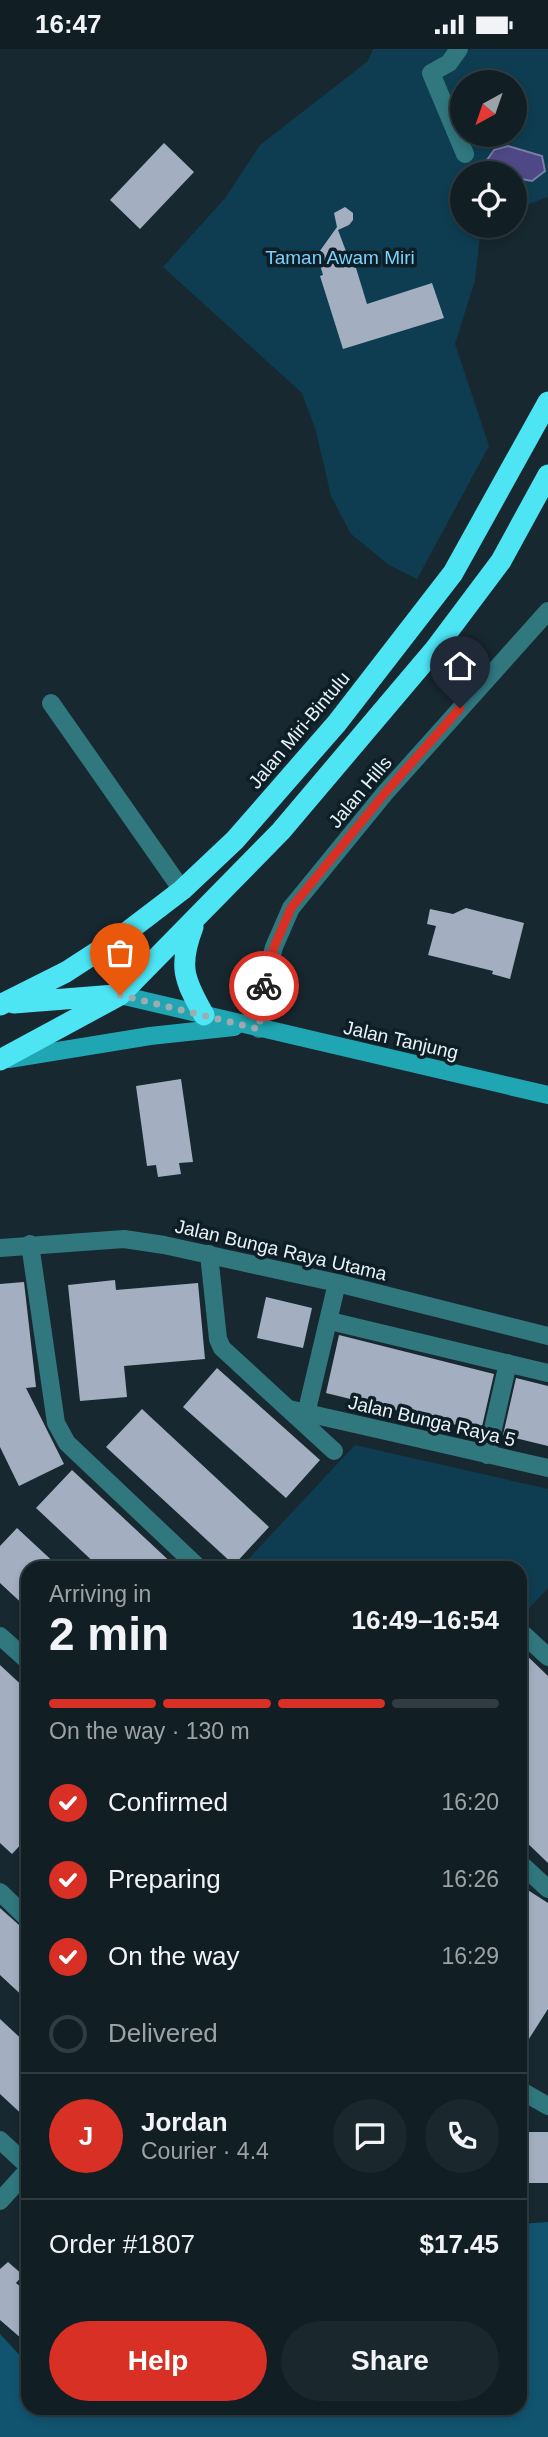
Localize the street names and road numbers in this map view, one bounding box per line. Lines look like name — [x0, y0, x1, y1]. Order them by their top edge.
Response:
street label: Jalan Miri-Bintulu — [244, 667, 354, 793]
street label: Jalan Hills — [324, 752, 396, 832]
street label: Jalan Tanjung — [342, 1017, 460, 1063]
street label: Jalan Bunga Raya Utama — [173, 1215, 389, 1285]
street label: Jalan Bunga Raya 5 — [346, 1392, 518, 1450]

